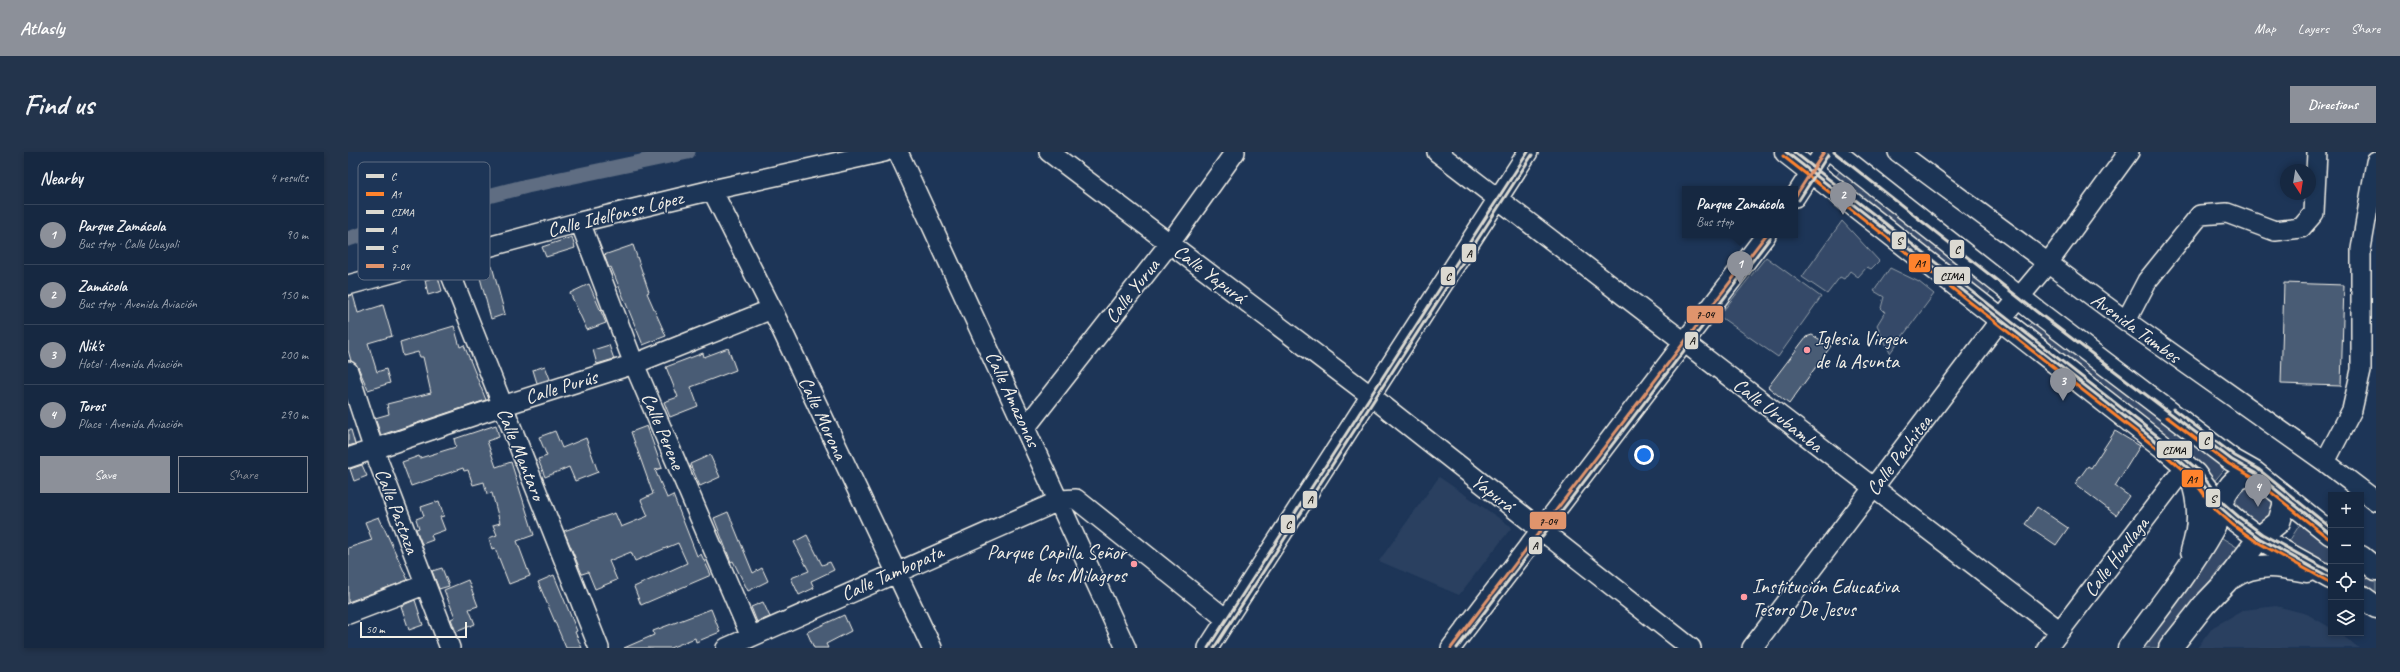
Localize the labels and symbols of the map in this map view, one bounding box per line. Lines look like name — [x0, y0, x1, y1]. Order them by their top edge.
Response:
legend — [358, 162, 490, 280]
north arrow — [2280, 164, 2316, 200]
text: C — [391, 169, 398, 183]
pin: 2 — [1830, 182, 1856, 215]
street label: Calle Idelfonso López — [545, 185, 687, 243]
text: A1 — [391, 187, 403, 201]
text: CIMA — [391, 205, 415, 219]
text: A — [391, 223, 397, 237]
line badge: S — [1891, 231, 1907, 250]
text: S — [1896, 233, 1904, 247]
street label: Calle Yapurá — [1169, 239, 1253, 311]
line badge: C — [1949, 239, 1965, 259]
text: S — [391, 241, 399, 255]
text: C — [1954, 242, 1961, 256]
line badge: A — [1461, 243, 1477, 263]
text: A — [1466, 246, 1473, 260]
pin: 1 — [1727, 251, 1753, 284]
street label: Calle Yurua — [1099, 252, 1166, 328]
line badge: A1 — [1908, 253, 1931, 273]
text: A1 — [1915, 256, 1926, 270]
text: 7-04 — [391, 259, 410, 273]
line badge: C — [1440, 266, 1456, 286]
line badge: CIMA — [1933, 266, 1971, 285]
text: C — [1445, 269, 1452, 283]
text: CIMA — [1940, 269, 1965, 283]
street label: Avenida Tumbes — [2086, 287, 2187, 370]
line badge: 7-04 — [1686, 305, 1724, 324]
text: 7-04 — [1696, 307, 1716, 321]
place label: Iglesia Virgen de la Asunta — [1815, 326, 1908, 374]
line badge: A — [1684, 331, 1699, 350]
text: A — [1689, 333, 1696, 347]
marker: Iglesia Virgen de la Asunta — [1802, 345, 1812, 355]
street label: Calle Amazonas — [980, 347, 1047, 453]
street label: Calle Purús — [522, 364, 602, 410]
pin: 3 — [2050, 368, 2076, 401]
street label: Calle Morona — [793, 372, 854, 465]
street label: Calle Urubamba — [1728, 372, 1829, 459]
street label: Calle Perene — [636, 389, 691, 475]
street label: Calle Mantaro — [491, 404, 552, 506]
street label: Calle Pachitea — [1861, 408, 1939, 500]
line badge: C — [2198, 431, 2214, 450]
text: C — [2203, 433, 2210, 447]
line badge: CIMA — [2156, 440, 2193, 459]
text: CIMA — [2162, 443, 2187, 457]
your location — [1634, 445, 1654, 465]
street label: Calle Pastaza — [369, 465, 425, 559]
street label: Yapurá — [1466, 468, 1522, 519]
line badge: A1 — [2181, 469, 2204, 488]
text: A1 — [2187, 472, 2198, 486]
pin: 4 — [2245, 474, 2271, 507]
line badge: S — [2205, 488, 2221, 508]
line badge: A — [1302, 490, 1318, 509]
text: S — [2210, 491, 2218, 505]
text: A — [1307, 492, 1314, 506]
line badge: 7-04 — [1529, 511, 1567, 530]
street label: Calle Huallaga — [2078, 511, 2155, 602]
line badge: C — [1280, 514, 1296, 534]
text: 7-04 — [1539, 514, 1559, 528]
text: C — [1285, 517, 1292, 531]
line badge: A — [1528, 536, 1543, 555]
text: A — [1532, 538, 1539, 552]
street label: Calle Tambopata — [837, 539, 949, 607]
place label: Parque Capilla Señor de los Milagros — [987, 540, 1128, 588]
marker: Parque Capilla Señor de los Milagros — [1129, 559, 1139, 569]
place label: Institución Educativa Tesoro De Jesus — [1752, 574, 1900, 622]
marker: Institución Educativa Tesoro De Jesus — [1739, 592, 1749, 602]
scale bar — [360, 620, 467, 639]

